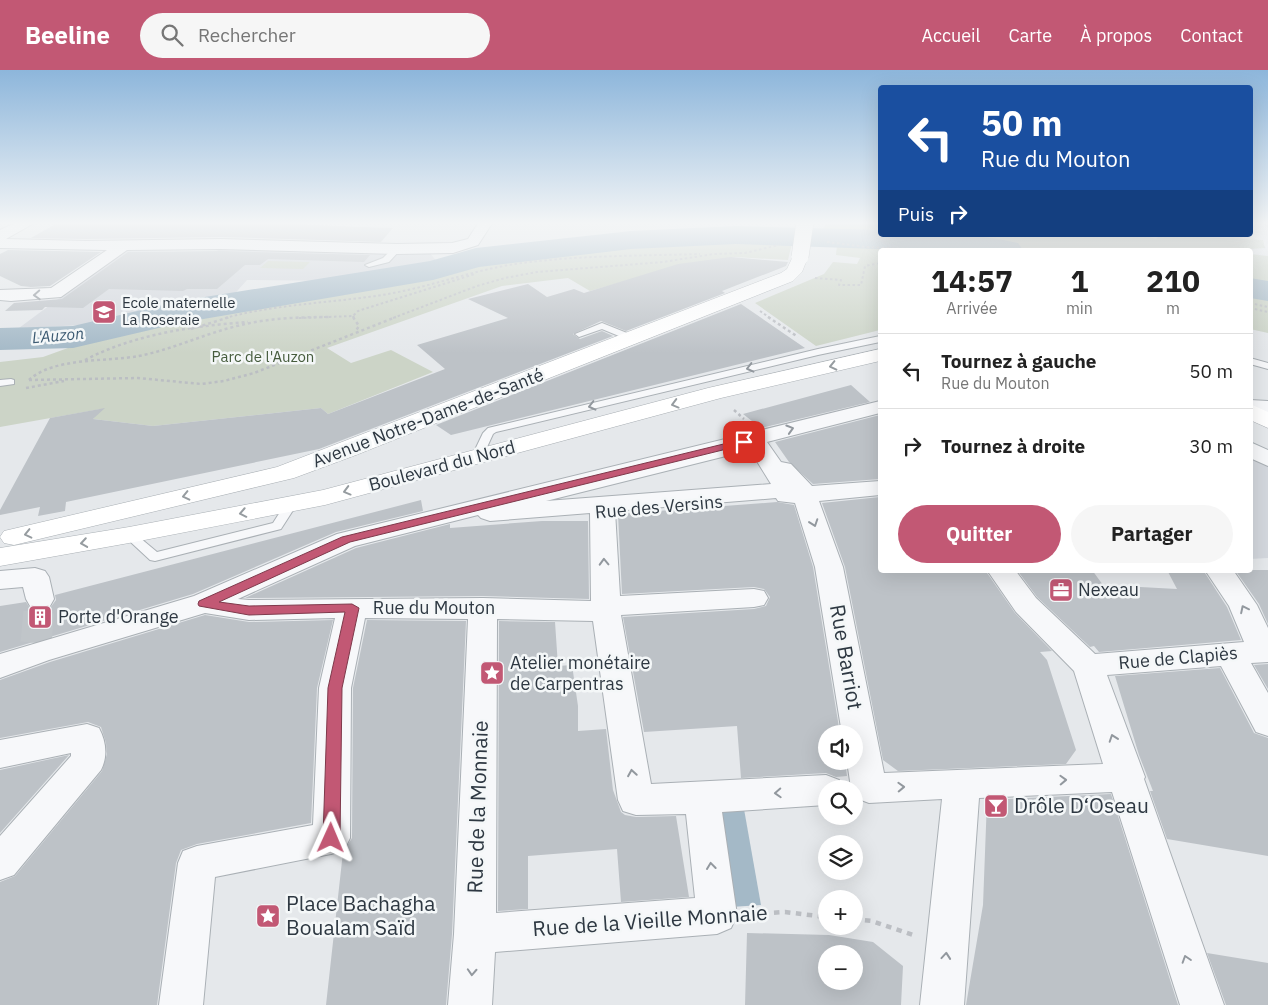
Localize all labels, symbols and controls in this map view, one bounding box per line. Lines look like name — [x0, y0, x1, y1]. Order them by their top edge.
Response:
search box — [140, 13, 490, 58]
text: Beeline — [25, 19, 110, 51]
icon: search — [158, 21, 186, 49]
text: Rechercher — [198, 23, 296, 47]
text: Accueil — [921, 24, 980, 47]
text: Carte — [1008, 24, 1052, 47]
text: À propos — [1080, 24, 1152, 47]
text: Contact — [1180, 24, 1243, 47]
text: 50 m — [981, 100, 1063, 146]
icon: left — [898, 105, 963, 170]
text: Rue du Mouton — [981, 144, 1130, 173]
icon: right — [944, 200, 972, 228]
text: Puis — [898, 202, 934, 226]
text: 14:57 — [931, 261, 1013, 300]
text: 1 — [1070, 261, 1088, 300]
text: 210 — [1146, 261, 1200, 300]
one-way arrow — [33, 290, 41, 301]
place label: Ecole maternelle La Roseraie — [122, 293, 235, 329]
text: Arrivée — [946, 298, 998, 318]
text: min — [1066, 298, 1093, 318]
text: m — [1166, 298, 1180, 318]
school or university icon: Ecole maternelle La Roseraie — [91, 299, 117, 325]
water label: L'Auzon — [31, 323, 85, 347]
park label: Parc de l'Auzon — [212, 347, 314, 366]
text: Tournez à gauche — [941, 349, 1097, 373]
icon: left — [898, 357, 926, 385]
text: 50 m — [1189, 359, 1233, 383]
one-way arrow — [828, 360, 837, 371]
one-way arrow — [745, 362, 754, 373]
street label: Avenue Notre-Dame-de-Santé — [309, 363, 547, 472]
text: Rue du Mouton — [941, 373, 1050, 393]
one-way arrow — [671, 398, 679, 408]
one-way arrow — [587, 400, 596, 411]
pin — [723, 421, 765, 463]
one-way arrow — [785, 425, 794, 435]
icon: arrive — [730, 428, 758, 456]
icon: right — [898, 432, 926, 460]
text: Tournez à droite — [941, 434, 1085, 458]
text: 30 m — [1189, 434, 1233, 458]
street label: Boulevard du Nord — [366, 435, 518, 496]
one-way arrow — [342, 485, 351, 496]
street label: Rue des Versins — [594, 489, 724, 524]
one-way arrow — [182, 490, 191, 501]
button: Quitter — [898, 505, 1061, 563]
button: Partager — [1071, 505, 1233, 563]
one-way arrow — [239, 507, 248, 518]
one-way arrow — [808, 518, 818, 526]
one-way arrow — [24, 528, 33, 539]
one-way arrow — [79, 537, 88, 547]
one-way arrow — [599, 558, 610, 566]
office icon: Nexeau — [1048, 577, 1074, 603]
place label: Nexeau — [1078, 578, 1139, 601]
street label: Rue du Mouton — [373, 596, 495, 619]
street label: Rue Barriot — [824, 602, 870, 712]
building icon: Porte d'Orange — [27, 604, 53, 630]
place label: Porte d'Orange — [58, 605, 179, 628]
one-way arrow — [1240, 605, 1250, 614]
street label: Rue de Clapiès — [1117, 641, 1239, 674]
place label: Atelier monétaire de Carpentras — [510, 651, 651, 695]
place icon: Atelier monétaire de Carpentras — [479, 660, 505, 686]
street label: Rue de la Monnaie — [460, 720, 494, 894]
map controls — [818, 725, 863, 990]
button: sound — [818, 725, 863, 770]
one-way arrow — [1109, 734, 1119, 743]
one-way arrow — [627, 768, 638, 776]
one-way arrow — [1060, 775, 1067, 785]
button: search — [818, 780, 863, 825]
one-way arrow — [897, 781, 905, 792]
one-way arrow — [773, 788, 781, 799]
place label: Drôle D‘Oseau — [1014, 791, 1149, 819]
bar icon: Drôle D‘Oseau — [983, 793, 1009, 819]
position arrow — [304, 811, 356, 863]
button: layers — [818, 835, 863, 880]
one-way arrow — [706, 862, 717, 870]
place label: Place Bachagha Boualam Saïd — [286, 889, 435, 941]
button: + — [818, 890, 863, 935]
street label: Rue de la Vieille Monnaie — [531, 898, 768, 942]
place icon: Place Bachagha Boualam Saïd — [255, 903, 281, 929]
button: − — [818, 945, 863, 990]
one-way arrow — [941, 952, 952, 960]
one-way arrow — [1182, 955, 1192, 963]
one-way arrow — [467, 968, 478, 976]

